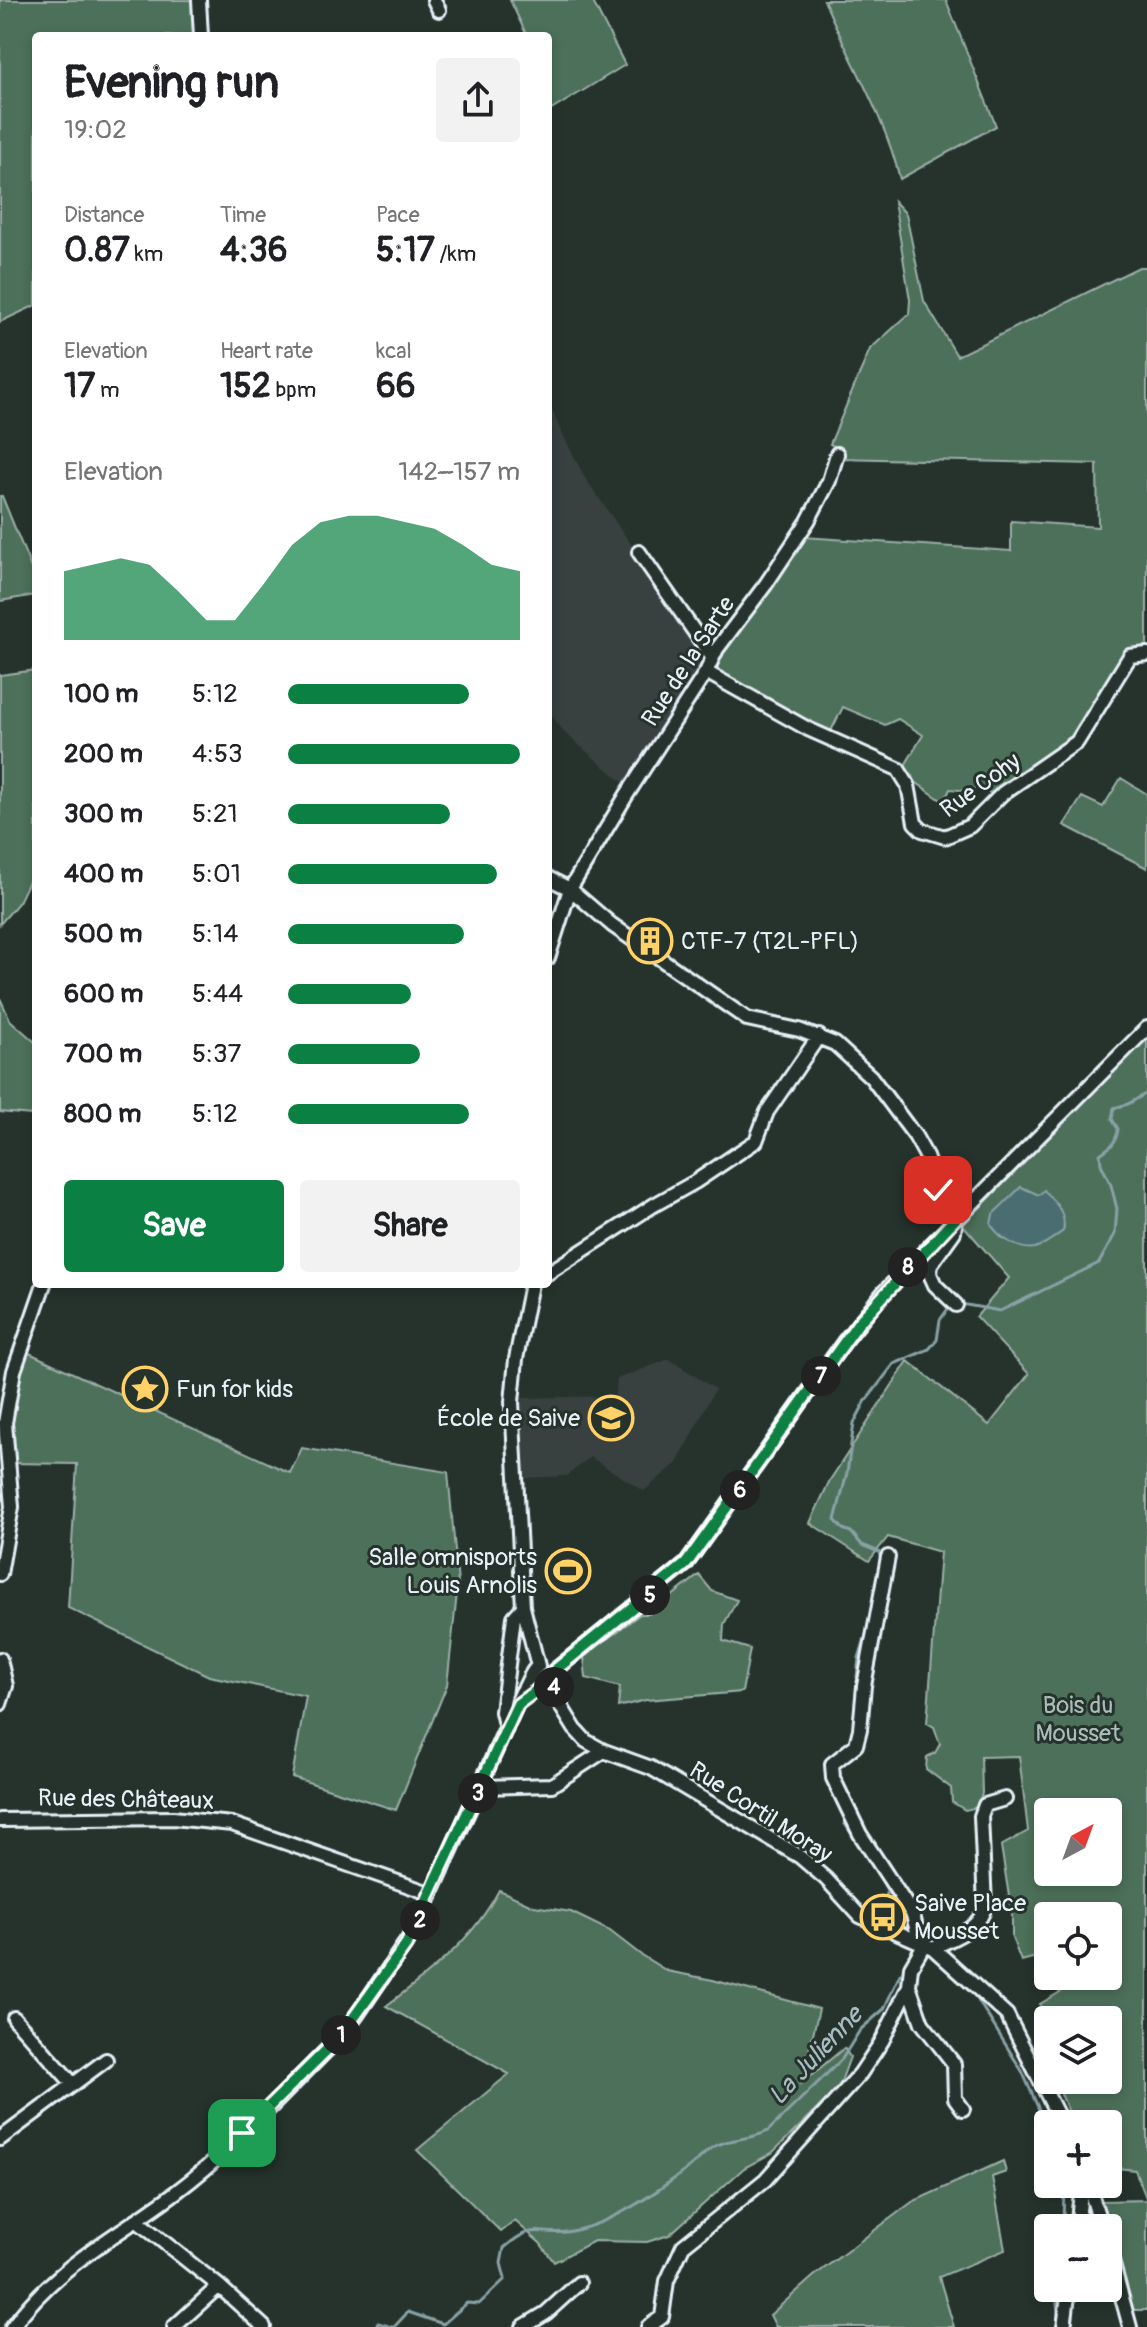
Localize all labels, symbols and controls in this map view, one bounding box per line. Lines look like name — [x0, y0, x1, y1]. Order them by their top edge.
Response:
text: Evening run — [64, 56, 279, 111]
button: share — [436, 58, 520, 142]
text: 19:02 — [64, 114, 127, 146]
text: Distance — [64, 201, 144, 229]
text: Time — [220, 201, 266, 229]
text: Pace — [376, 201, 420, 229]
text: 0.87 — [64, 229, 130, 272]
text: 4:36 — [220, 229, 288, 272]
text: 5:17 — [376, 229, 435, 272]
text: km — [130, 240, 163, 268]
text: /km — [435, 240, 476, 268]
text: Elevation — [64, 337, 148, 365]
text: Heart rate — [220, 337, 313, 365]
text: kcal — [376, 337, 412, 365]
text: 17 — [64, 365, 95, 408]
text: 152 — [220, 365, 271, 408]
text: 66 — [376, 365, 416, 408]
text: m — [95, 376, 120, 404]
text: bpm — [271, 376, 316, 404]
text: Elevation — [64, 456, 163, 488]
text: 142–157 m — [398, 456, 520, 488]
street label: Rue de la Sarte — [636, 591, 741, 732]
text: 100 m — [64, 678, 138, 710]
text: 5:12 — [192, 678, 238, 710]
text: 200 m — [64, 738, 143, 770]
text: 4:53 — [192, 738, 243, 770]
street label: Rue Cohy — [934, 747, 1026, 824]
text: 300 m — [64, 798, 143, 830]
text: 5:21 — [192, 798, 238, 830]
text: 400 m — [64, 858, 143, 890]
text: 5:01 — [192, 858, 241, 890]
building icon: CTF-7 (T2L-PFL) — [626, 917, 674, 965]
text: 500 m — [64, 918, 142, 950]
text: 5:14 — [192, 918, 238, 950]
place label: CTF-7 (T2L-PFL) — [681, 927, 859, 956]
text: 600 m — [64, 978, 143, 1010]
text: 5:44 — [192, 978, 243, 1010]
text: 700 m — [64, 1038, 142, 1070]
text: 5:37 — [192, 1038, 241, 1070]
text: 800 m — [64, 1098, 141, 1130]
text: 5:12 — [192, 1098, 238, 1130]
pin — [904, 1156, 972, 1224]
icon: check — [916, 1168, 960, 1212]
button: Save — [64, 1180, 284, 1272]
button: Share — [300, 1180, 520, 1272]
pin: 8 — [888, 1247, 928, 1287]
text: 8 — [902, 1253, 914, 1281]
pin: 7 — [801, 1356, 841, 1396]
text: 7 — [815, 1362, 827, 1390]
place icon: Fun for kids — [121, 1365, 169, 1413]
place label: Fun for kids — [176, 1375, 293, 1404]
school or university icon: École de Saive — [587, 1394, 635, 1442]
place label: École de Saive — [437, 1404, 580, 1433]
pin: 6 — [720, 1470, 760, 1510]
text: 6 — [734, 1476, 746, 1504]
place label: Salle omnisports Louis Arnolis — [368, 1543, 537, 1600]
sports icon: Salle omnisports Louis Arnolis — [544, 1547, 592, 1595]
pin: 5 — [630, 1575, 670, 1615]
text: 5 — [644, 1581, 656, 1609]
pin: 4 — [534, 1667, 574, 1707]
text: 4 — [548, 1673, 560, 1701]
park label: Bois du Mousset — [1035, 1691, 1121, 1748]
street label: Rue Cortil Moray — [684, 1756, 838, 1869]
pin: 3 — [458, 1773, 498, 1813]
text: 3 — [472, 1779, 484, 1807]
street label: Rue des Châteaux — [38, 1783, 214, 1816]
north arrow — [1034, 1798, 1122, 1886]
map controls — [1034, 1798, 1122, 2302]
place label: Saive Place Mousset — [914, 1889, 1026, 1946]
bus stop icon: Saive Place Mousset — [859, 1893, 907, 1941]
pin: 2 — [400, 1900, 440, 1940]
button: locate — [1034, 1902, 1122, 1990]
text: 2 — [414, 1906, 426, 1934]
water label: La Julienne — [762, 1998, 871, 2112]
button: layers — [1034, 2006, 1122, 2094]
pin: 1 — [321, 2015, 361, 2055]
text: 1 — [337, 2021, 345, 2049]
pin — [208, 2099, 276, 2167]
button: + — [1034, 2110, 1122, 2198]
icon: arrive — [220, 2111, 264, 2155]
button: − — [1034, 2214, 1122, 2302]

